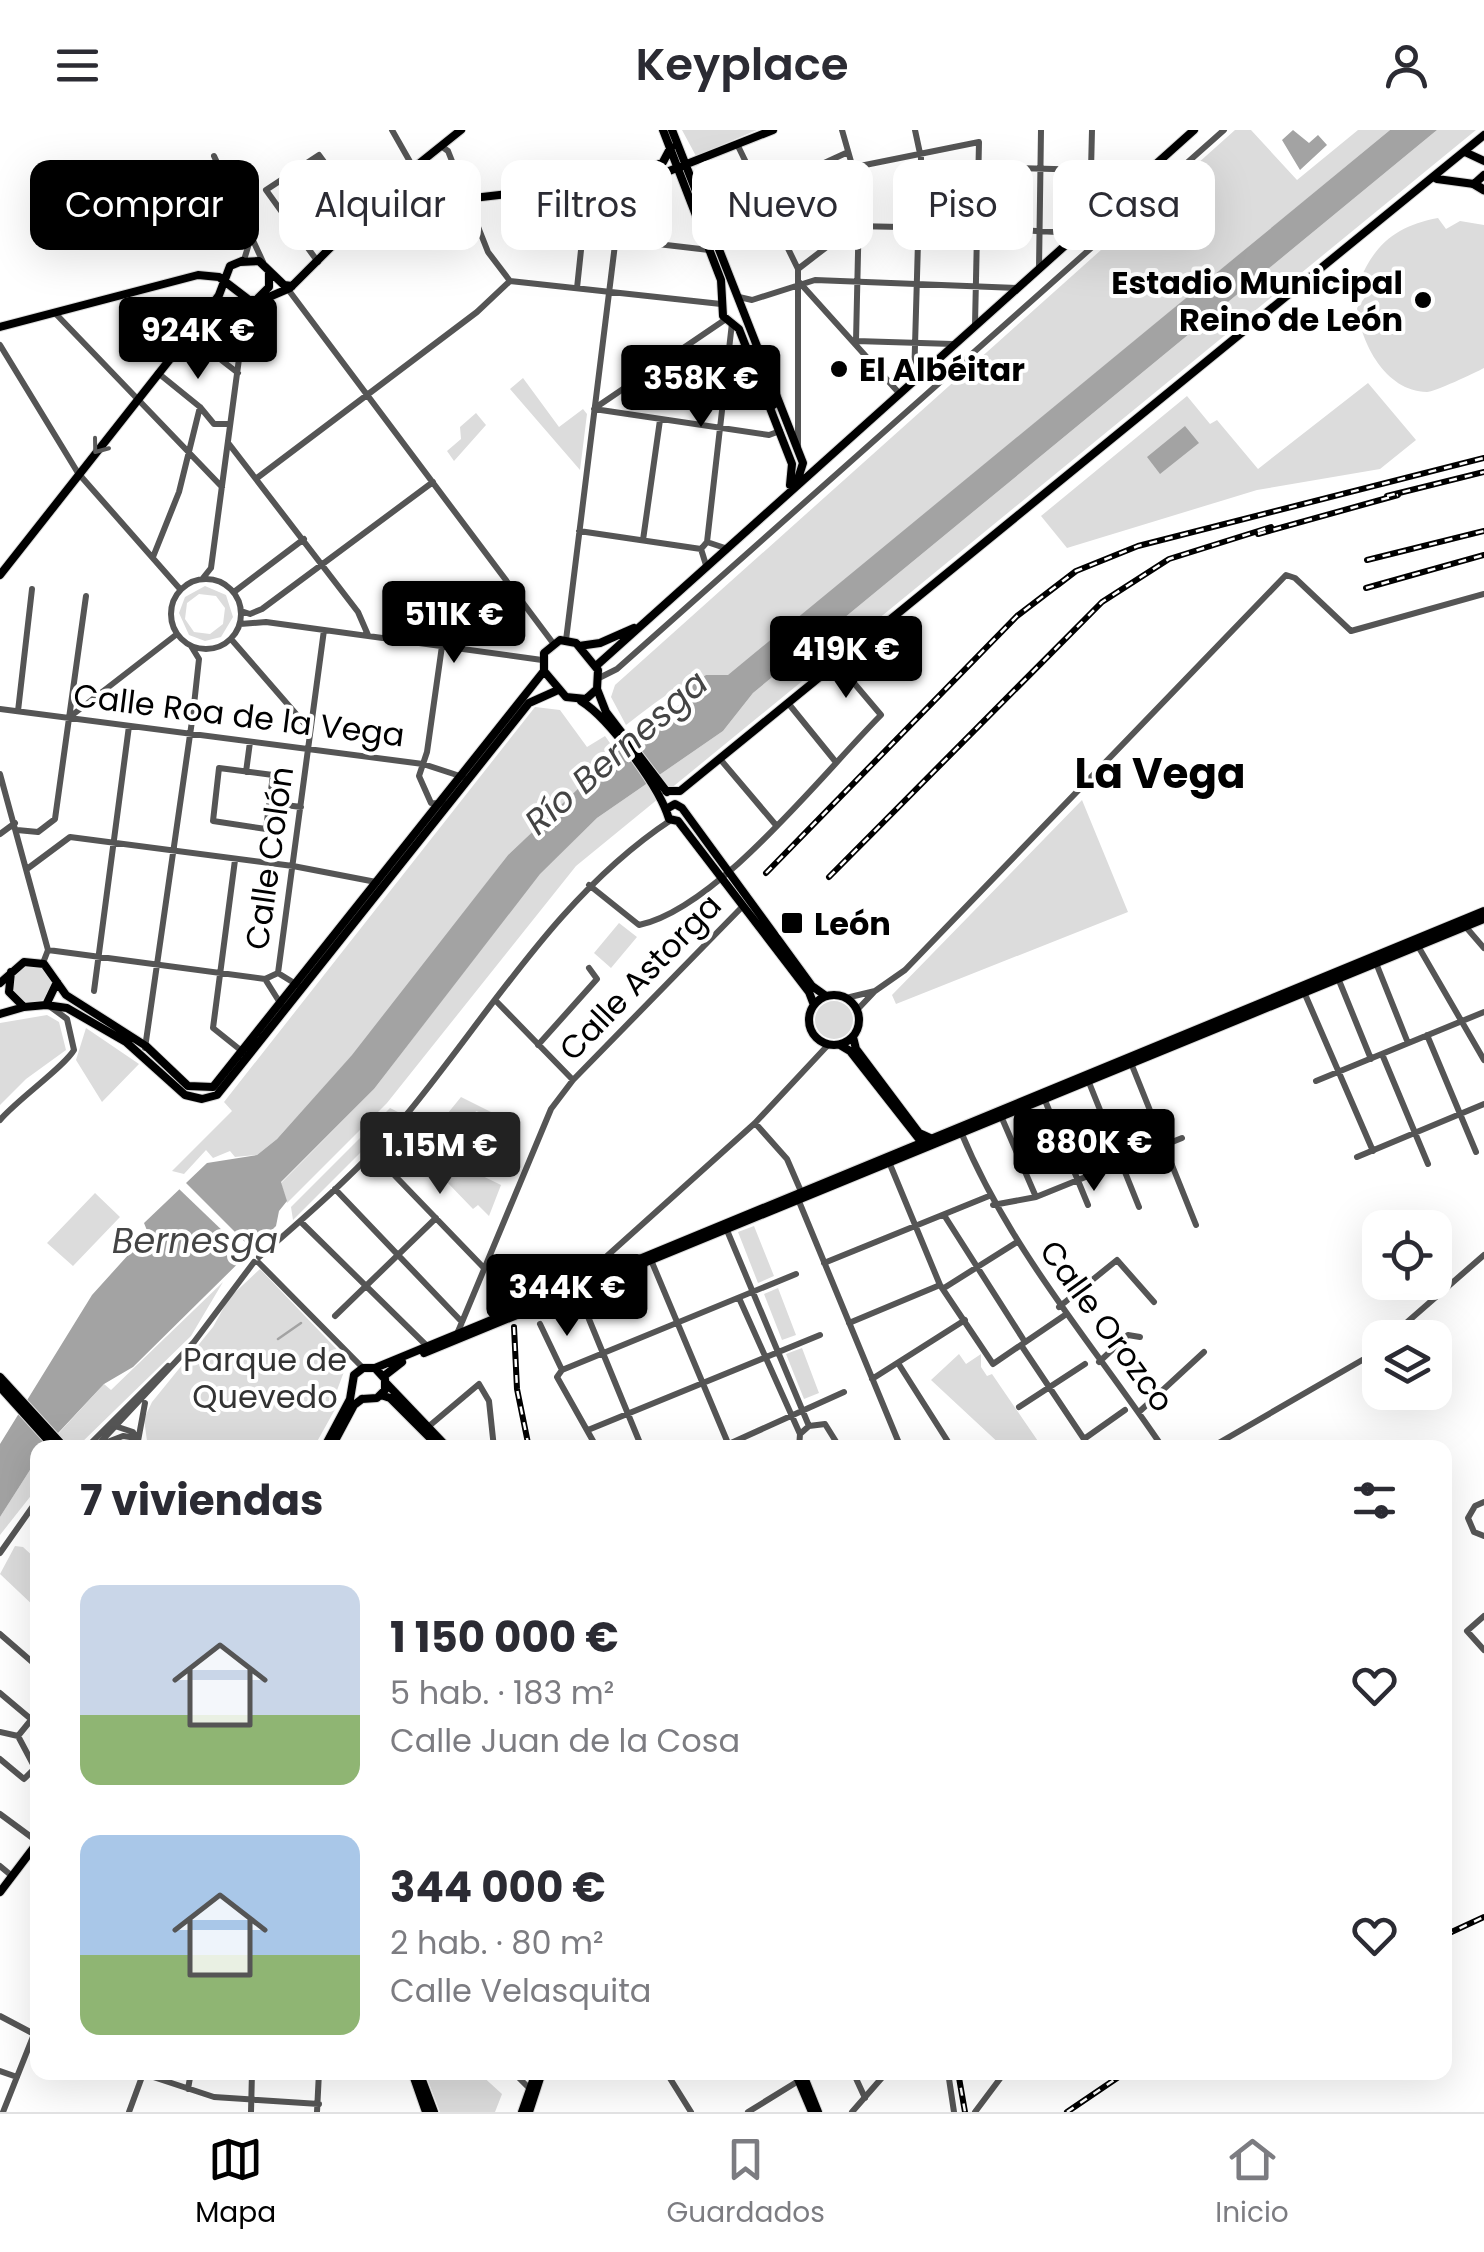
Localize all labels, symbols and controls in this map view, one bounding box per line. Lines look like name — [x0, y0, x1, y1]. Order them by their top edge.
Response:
text: Keyplace — [635, 33, 849, 96]
icon: menu — [50, 38, 105, 93]
icon: person — [1379, 38, 1434, 93]
chip: Comprar — [30, 160, 259, 250]
chip: Alquilar — [279, 160, 481, 250]
chip: Filtros — [501, 160, 672, 250]
chip: Nuevo — [692, 160, 873, 250]
chip: Piso — [893, 160, 1033, 250]
chip: Casa — [1053, 160, 1215, 250]
place label: Estadio Municipal Reino de León — [1111, 260, 1403, 342]
marker: Estadio Municipal Reino de León — [1412, 289, 1434, 311]
pin: 924K € — [117, 297, 279, 382]
text: 924K € — [141, 307, 255, 352]
pin: 358K € — [620, 345, 782, 430]
place label: El Albéitar — [859, 347, 1025, 392]
text: 358K € — [643, 355, 759, 400]
marker: El Albéitar — [828, 358, 850, 380]
one-way arrow — [93, 436, 110, 454]
pin: 511K € — [373, 581, 535, 666]
text: 511K € — [404, 591, 504, 636]
pin: 419K € — [765, 616, 927, 701]
text: 419K € — [792, 626, 900, 671]
water label: Río Bernesga — [514, 659, 718, 845]
street label: Calle Roa de la Vega — [71, 672, 407, 758]
district label: La Vega — [1074, 744, 1246, 803]
street label: Calle Colón — [234, 764, 304, 952]
street label: Calle Astorga — [549, 884, 731, 1070]
place label: León — [814, 901, 891, 946]
marker: León — [779, 910, 805, 936]
pin: 880K € — [1013, 1109, 1175, 1194]
pin: 1.15M € — [348, 1112, 532, 1197]
text: 880K € — [1036, 1119, 1152, 1164]
text: 1.15M € — [382, 1122, 498, 1167]
map controls — [1362, 1210, 1452, 1410]
button: locate — [1362, 1210, 1452, 1300]
water label: Bernesga — [112, 1216, 278, 1265]
street label: Calle Orozco — [1029, 1231, 1185, 1421]
pin: 344K € — [486, 1254, 648, 1339]
text: 344K € — [508, 1264, 626, 1309]
button: layers — [1362, 1320, 1452, 1410]
park label: Parque de Quevedo — [183, 1337, 347, 1419]
text: 7 viviendas — [80, 1471, 323, 1530]
icon: filters — [1347, 1473, 1402, 1528]
text: 1 150 000 € — [390, 1608, 619, 1667]
icon: home — [160, 1625, 280, 1745]
icon: heart — [1347, 1658, 1402, 1713]
text: 5 hab. · 183 m² — [390, 1670, 614, 1715]
text: Calle Juan de la Cosa — [390, 1718, 740, 1763]
text: 344 000 € — [390, 1858, 606, 1917]
icon: home — [160, 1875, 280, 1995]
icon: heart — [1347, 1908, 1402, 1963]
text: 2 hab. · 80 m² — [390, 1920, 604, 1965]
text: Calle Velasquita — [390, 1968, 651, 2013]
tab: Mapa — [195, 2132, 276, 2234]
tab: Guardados — [666, 2132, 825, 2234]
tab: Inicio — [1215, 2132, 1289, 2234]

